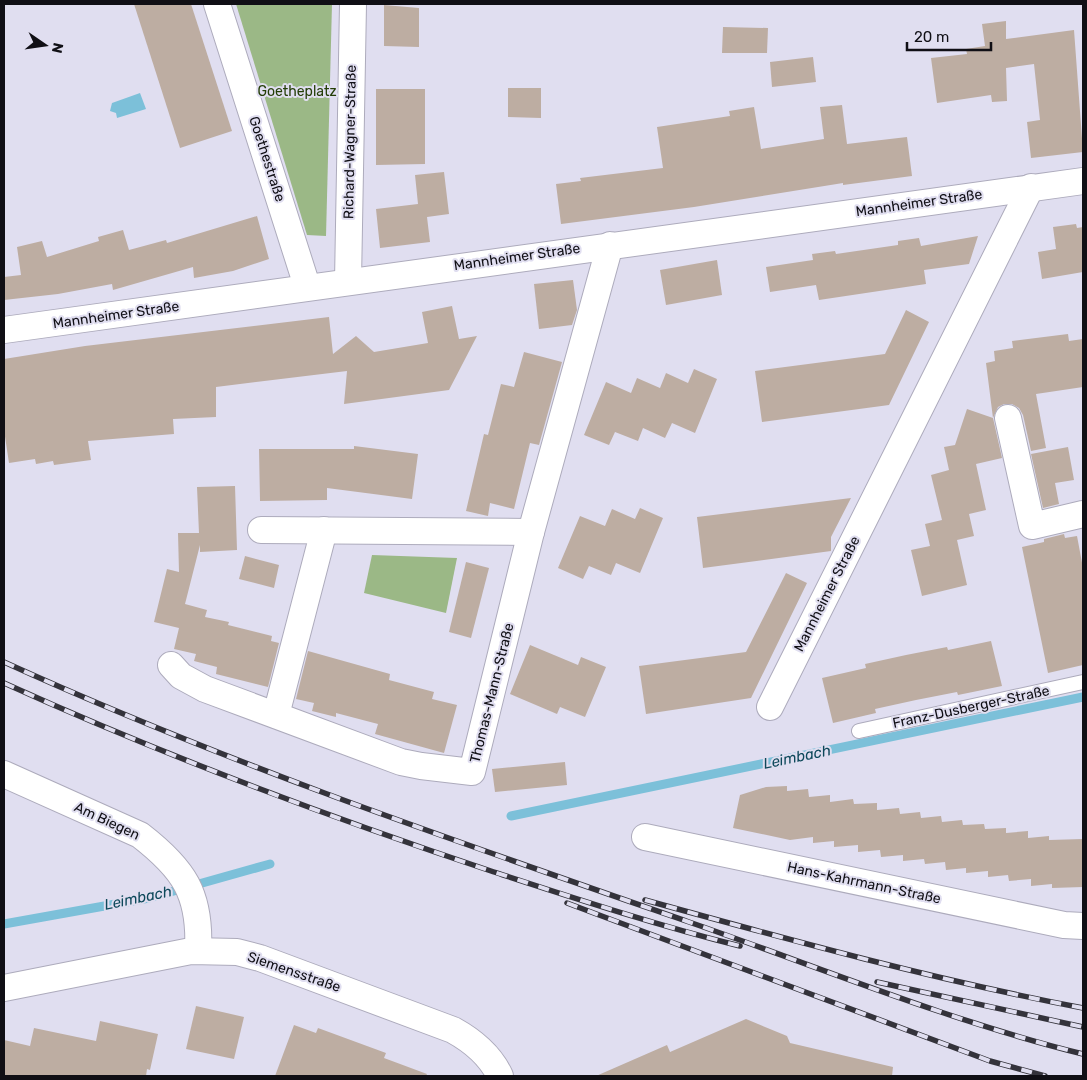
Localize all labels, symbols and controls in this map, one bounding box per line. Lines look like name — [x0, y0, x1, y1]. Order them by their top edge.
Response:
north arrow — [20, 20, 70, 70]
scale bar — [907, 20, 991, 52]
text: 20 m — [914, 28, 949, 46]
text: N — [48, 41, 67, 55]
street label: Richard-Wagner-Straße — [340, 65, 360, 219]
park label: Goetheplatz — [257, 83, 337, 100]
street label: Goethestraße — [245, 114, 289, 204]
street label: Mannheimer Straße — [855, 186, 983, 220]
street label: Mannheimer Straße — [453, 240, 581, 274]
street label: Mannheimer Straße — [52, 298, 180, 332]
street label: Mannheimer Straße — [790, 533, 864, 655]
street label: Thomas-Mann-Straße — [466, 621, 518, 765]
street label: Franz-Dusberger-Straße — [891, 682, 1051, 732]
water label: Leimbach — [762, 741, 832, 773]
street label: Am Biegen — [71, 798, 143, 844]
street label: Hans-Kahrmann-Straße — [786, 858, 943, 908]
water label: Leimbach — [103, 882, 173, 914]
street label: Siemensstraße — [245, 948, 343, 996]

